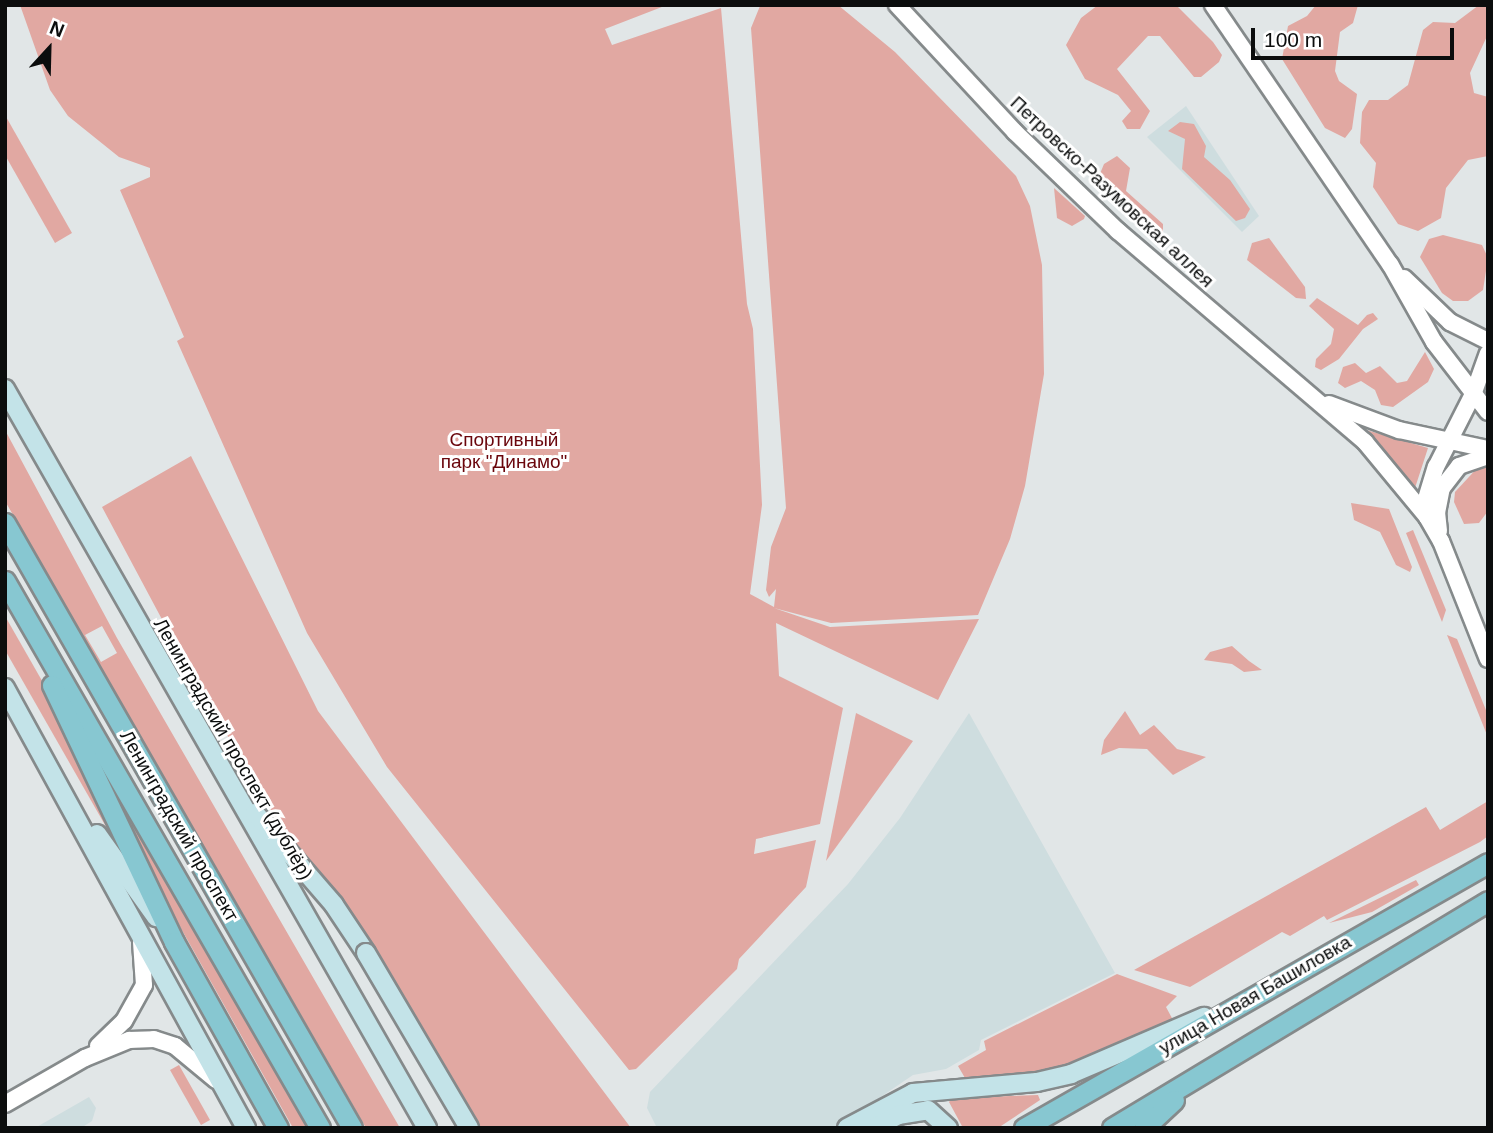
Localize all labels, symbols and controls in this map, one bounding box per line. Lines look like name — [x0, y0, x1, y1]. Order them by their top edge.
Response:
north arrow — [14, 14, 84, 84]
scale bar — [1255, 14, 1458, 58]
text: N — [47, 17, 67, 41]
text: 100 m — [1264, 28, 1322, 51]
street label: Петровско-Разумовская аллея — [1006, 92, 1218, 292]
park label: Спортивный парк "Динамо" — [441, 429, 567, 473]
street label: Ленинградский проспект (дублёр) — [149, 614, 317, 884]
street label: Ленинградский проспект — [115, 726, 243, 926]
street label: улица Новая Башиловка — [1155, 931, 1355, 1059]

